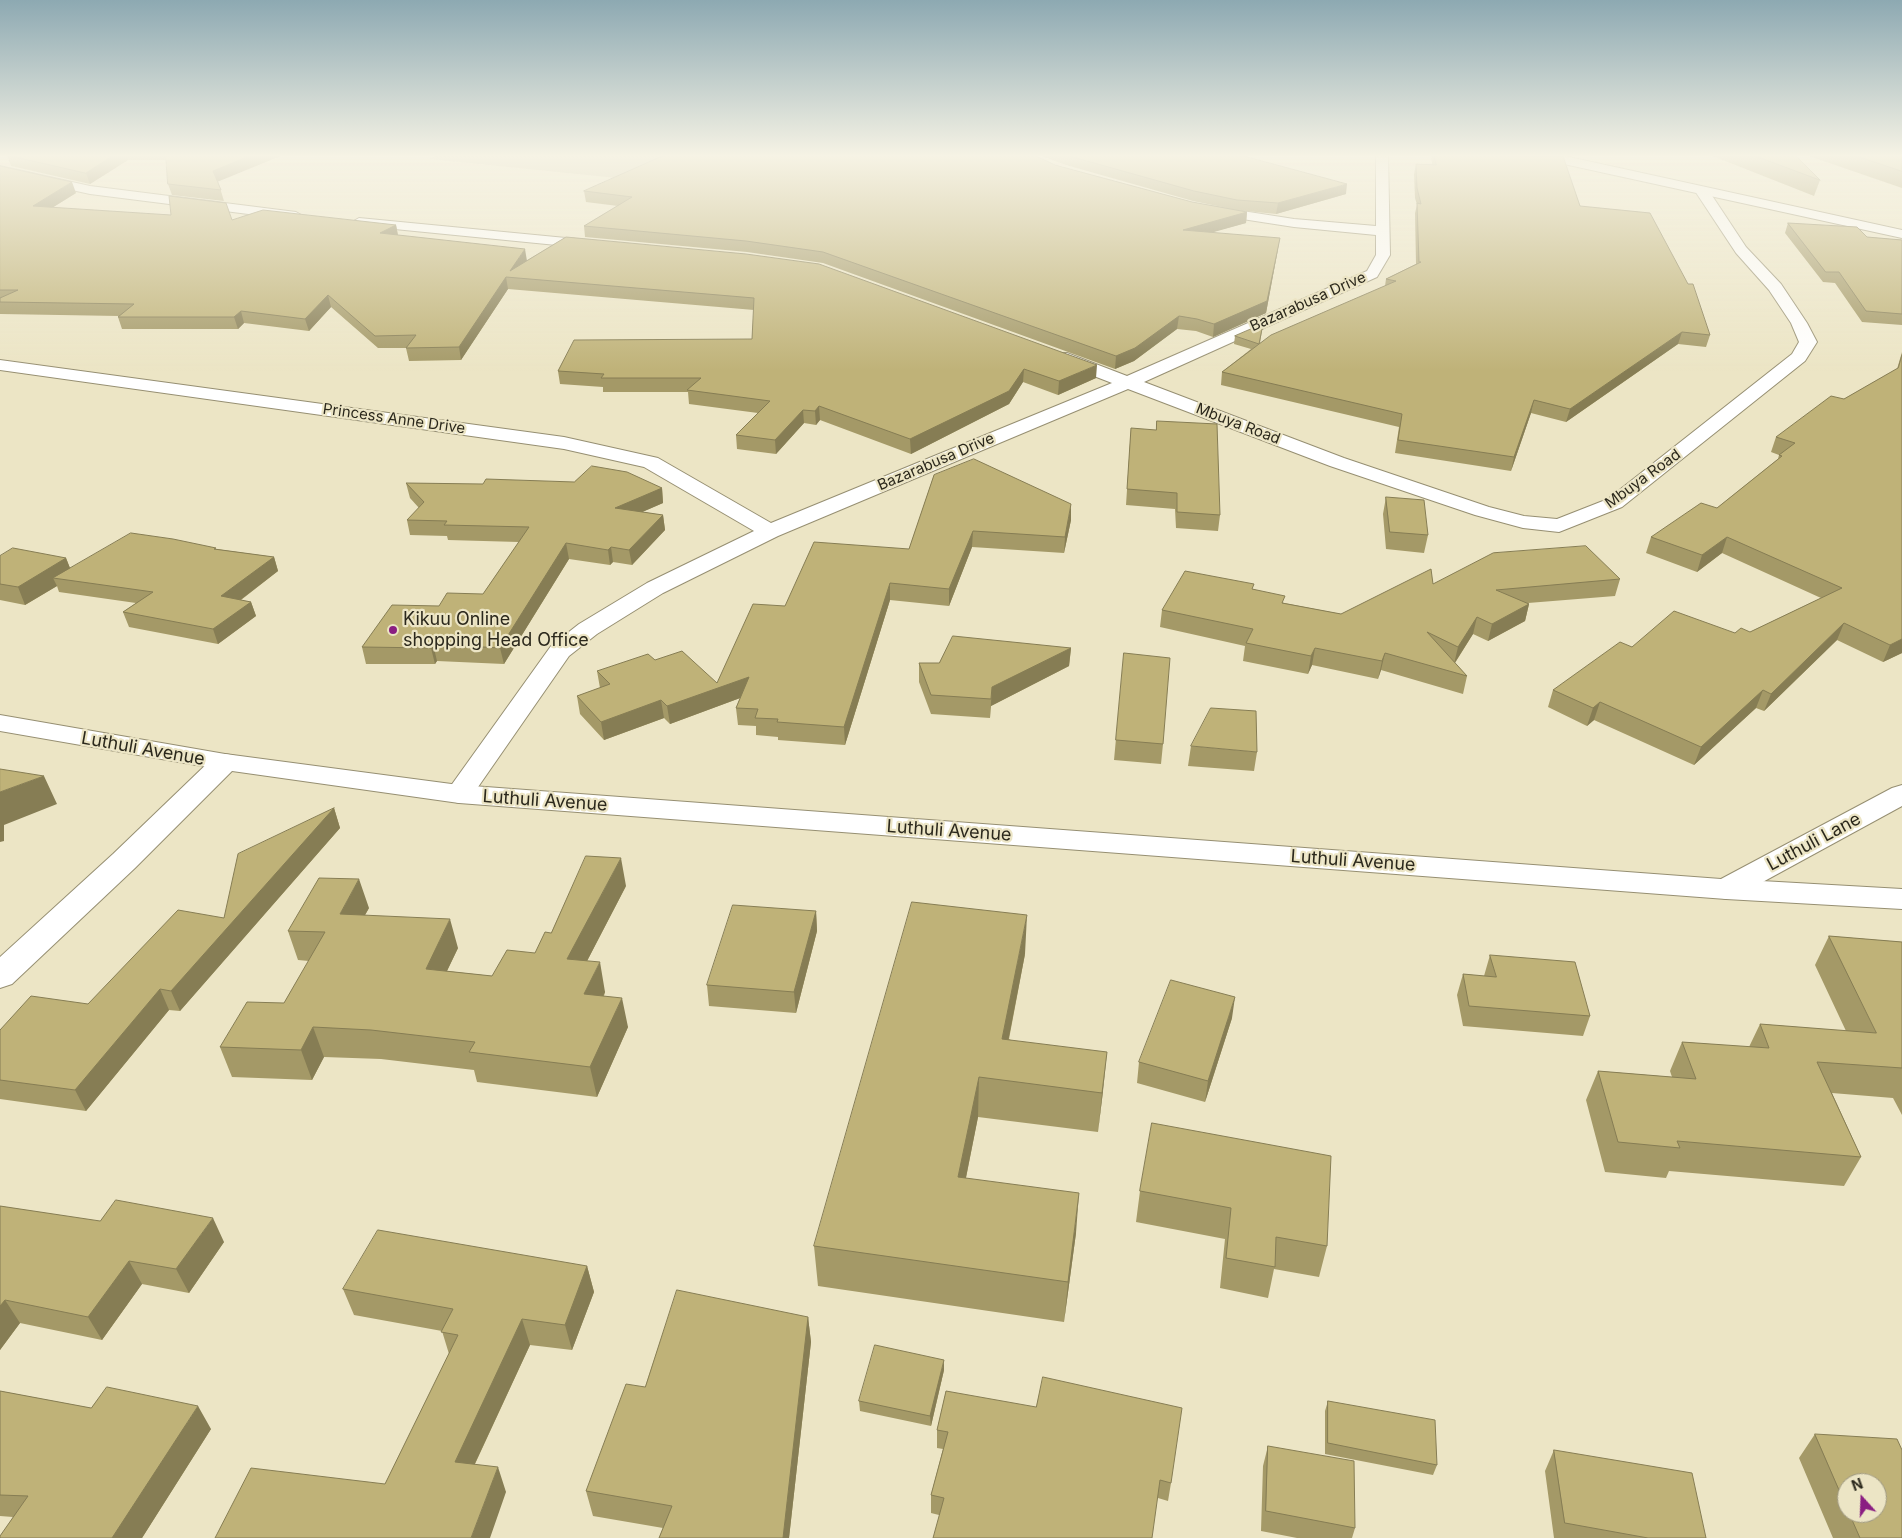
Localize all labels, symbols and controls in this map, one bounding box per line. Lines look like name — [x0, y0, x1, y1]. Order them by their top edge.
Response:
street label: Bazarabusa Drive — [1247, 268, 1369, 336]
street label: Princess Anne Drive — [322, 400, 466, 438]
street label: Mbuya Road — [1193, 400, 1283, 448]
street label: Bazarabusa Drive — [875, 429, 997, 495]
street label: Mbuya Road — [1602, 446, 1684, 512]
place label: Kikuu Online shopping Head Office — [403, 609, 589, 652]
marker: Kikuu Online shopping Head Office — [387, 624, 399, 636]
street label: Luthuli Avenue — [80, 728, 206, 770]
street label: Luthuli Avenue — [482, 786, 608, 816]
street label: Luthuli Lane — [1763, 808, 1865, 876]
street label: Luthuli Avenue — [886, 816, 1012, 846]
street label: Luthuli Avenue — [1290, 846, 1416, 876]
north arrow — [1837, 1473, 1887, 1523]
text: N — [1849, 1475, 1865, 1494]

